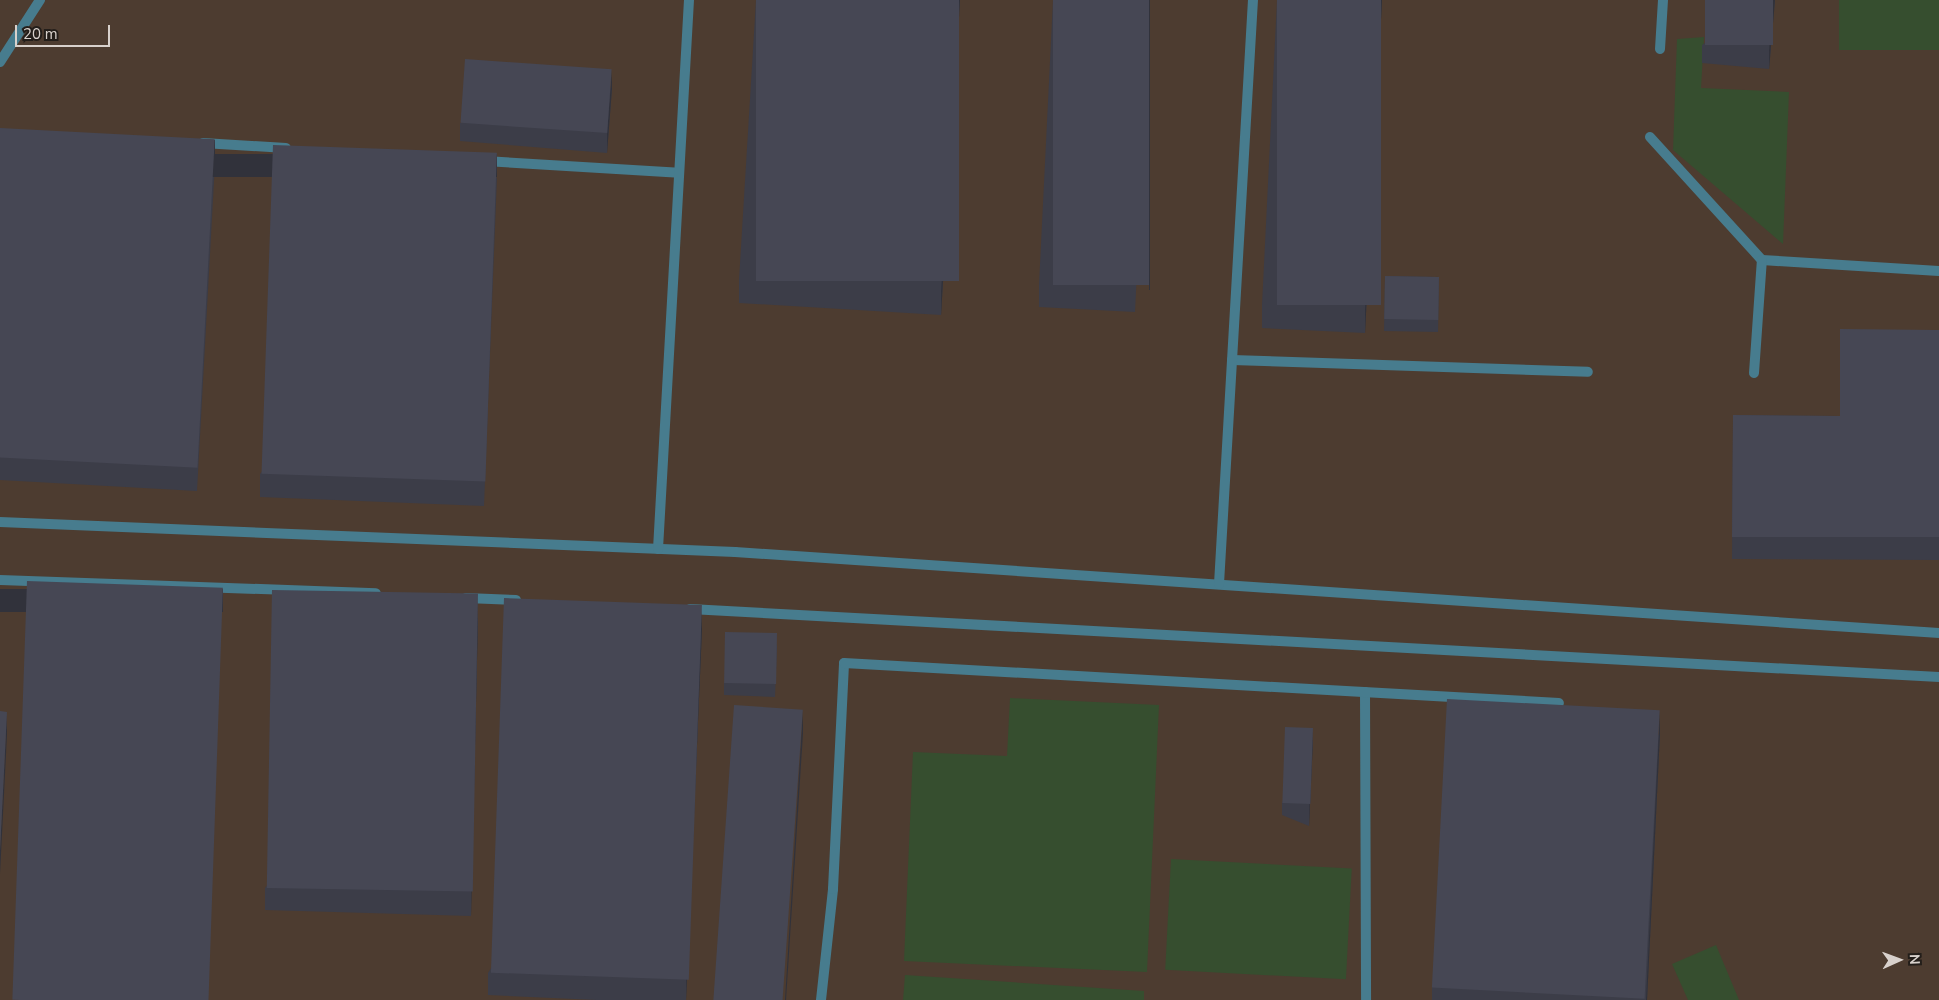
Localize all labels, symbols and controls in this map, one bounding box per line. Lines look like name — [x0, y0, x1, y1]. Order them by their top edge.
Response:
scale bar — [18, 15, 112, 47]
text: 20 m — [23, 24, 58, 44]
north arrow — [1874, 935, 1924, 985]
text: N — [1905, 954, 1924, 965]

